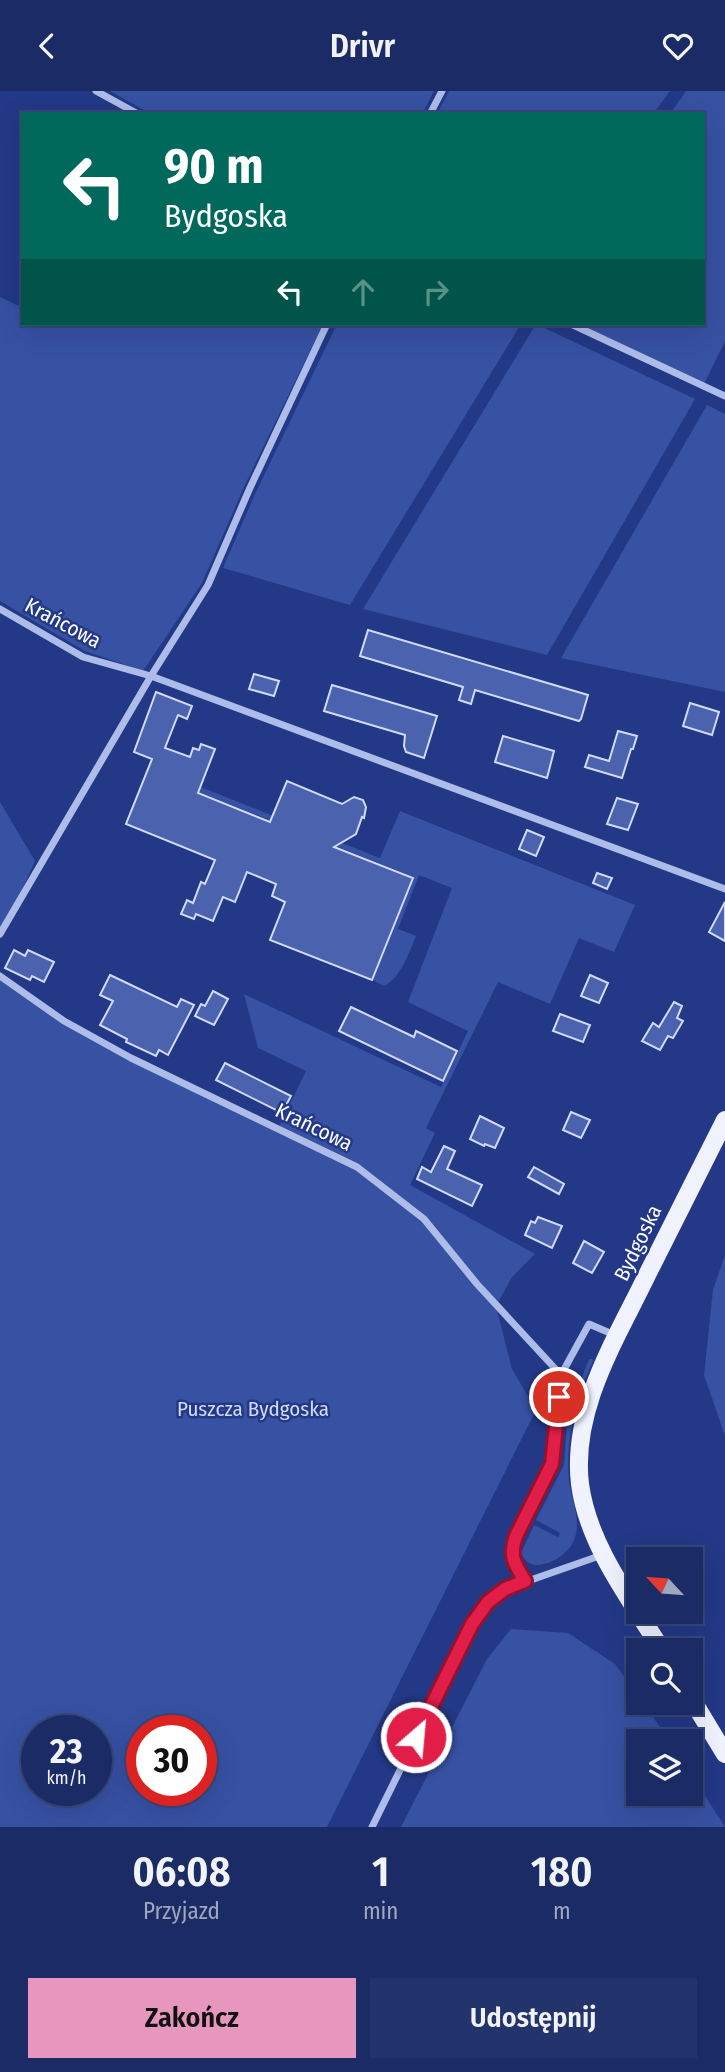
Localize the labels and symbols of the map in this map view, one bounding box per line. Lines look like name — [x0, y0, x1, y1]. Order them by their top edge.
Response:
street label: Krańcowa — [20, 592, 106, 654]
street label: Krańcowa — [271, 1097, 357, 1157]
street label: Bydgoska — [608, 1201, 668, 1285]
pin — [529, 1367, 589, 1427]
park label: Puszcza Bydgoska — [177, 1396, 329, 1422]
north arrow — [626, 1547, 704, 1624]
position arrow — [379, 1700, 453, 1774]
speed limit sign: 30 — [126, 1715, 217, 1806]

